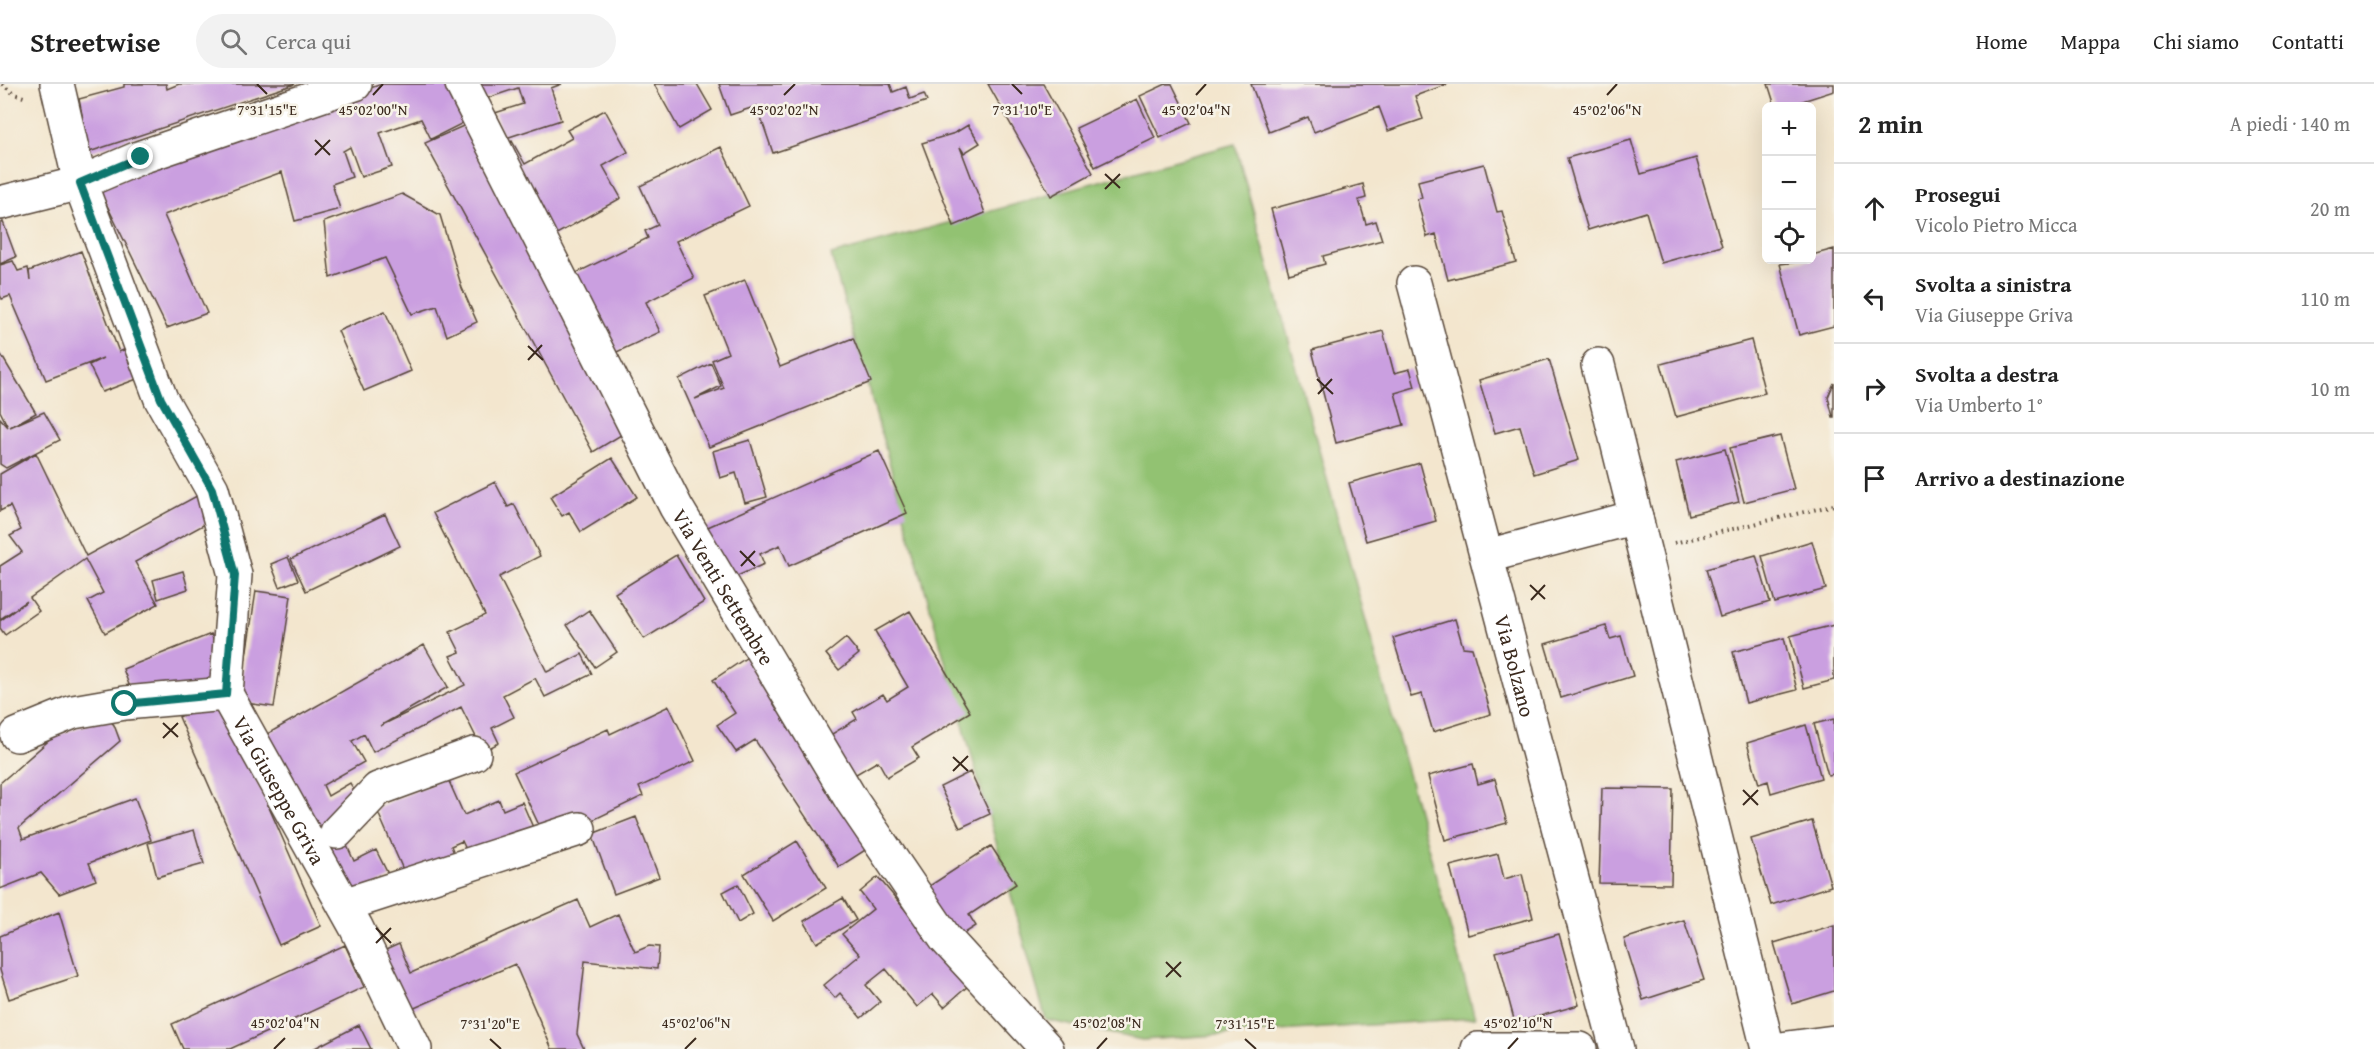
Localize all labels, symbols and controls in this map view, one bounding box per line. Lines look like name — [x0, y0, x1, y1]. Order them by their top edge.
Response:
search box — [196, 14, 616, 68]
text: Streetwise — [30, 21, 160, 62]
icon: search — [217, 25, 250, 58]
text: Cerca qui — [265, 25, 351, 57]
text: Home — [1976, 26, 2028, 57]
text: Mappa — [2061, 26, 2120, 57]
text: Chi siamo — [2153, 26, 2239, 57]
text: Contatti — [2272, 26, 2344, 57]
text: 7°31'15"E — [237, 99, 297, 120]
text: 45°02'00"N — [339, 99, 408, 120]
text: 45°02'02"N — [750, 99, 819, 120]
text: 7°31'10"E — [992, 99, 1052, 120]
text: 45°02'04"N — [1162, 99, 1231, 120]
text: 45°02'06"N — [1573, 99, 1642, 120]
map controls — [1762, 102, 1816, 264]
button: + — [1762, 102, 1816, 156]
text: 2 min — [1858, 104, 1923, 143]
text: A piedi · 140 m — [2230, 109, 2350, 138]
route end — [127, 143, 153, 169]
button: − — [1762, 156, 1816, 210]
text: Prosegui — [1915, 178, 2001, 210]
icon: ahead — [1858, 192, 1891, 225]
text: 20 m — [2310, 194, 2350, 223]
button: locate — [1762, 210, 1816, 264]
text: Vicolo Pietro Micca — [1915, 210, 2078, 239]
text: Svolta a sinistra — [1915, 268, 2072, 300]
icon: left — [1858, 282, 1891, 315]
text: 110 m — [2300, 284, 2350, 313]
text: Via Giuseppe Griva — [1915, 300, 2073, 329]
text: Svolta a destra — [1915, 358, 2059, 390]
icon: right — [1858, 372, 1891, 405]
text: 10 m — [2310, 374, 2350, 403]
text: Via Umberto 1° — [1915, 390, 2044, 419]
icon: arrive — [1858, 462, 1891, 495]
text: Arrivo a destinazione — [1915, 462, 2125, 494]
street label: Via Venti Settembre — [665, 503, 783, 671]
street label: Via Bolzano — [1487, 611, 1544, 720]
route start — [111, 690, 137, 716]
street label: Via Giuseppe Griva — [226, 710, 334, 870]
text: 45°02'04"N — [251, 1012, 320, 1033]
text: 45°02'06"N — [662, 1012, 731, 1033]
text: 45°02'08"N — [1073, 1012, 1142, 1033]
text: 45°02'10"N — [1484, 1012, 1553, 1033]
text: 7°31'20"E — [460, 1013, 520, 1034]
text: 7°31'15"E — [1215, 1013, 1275, 1034]

